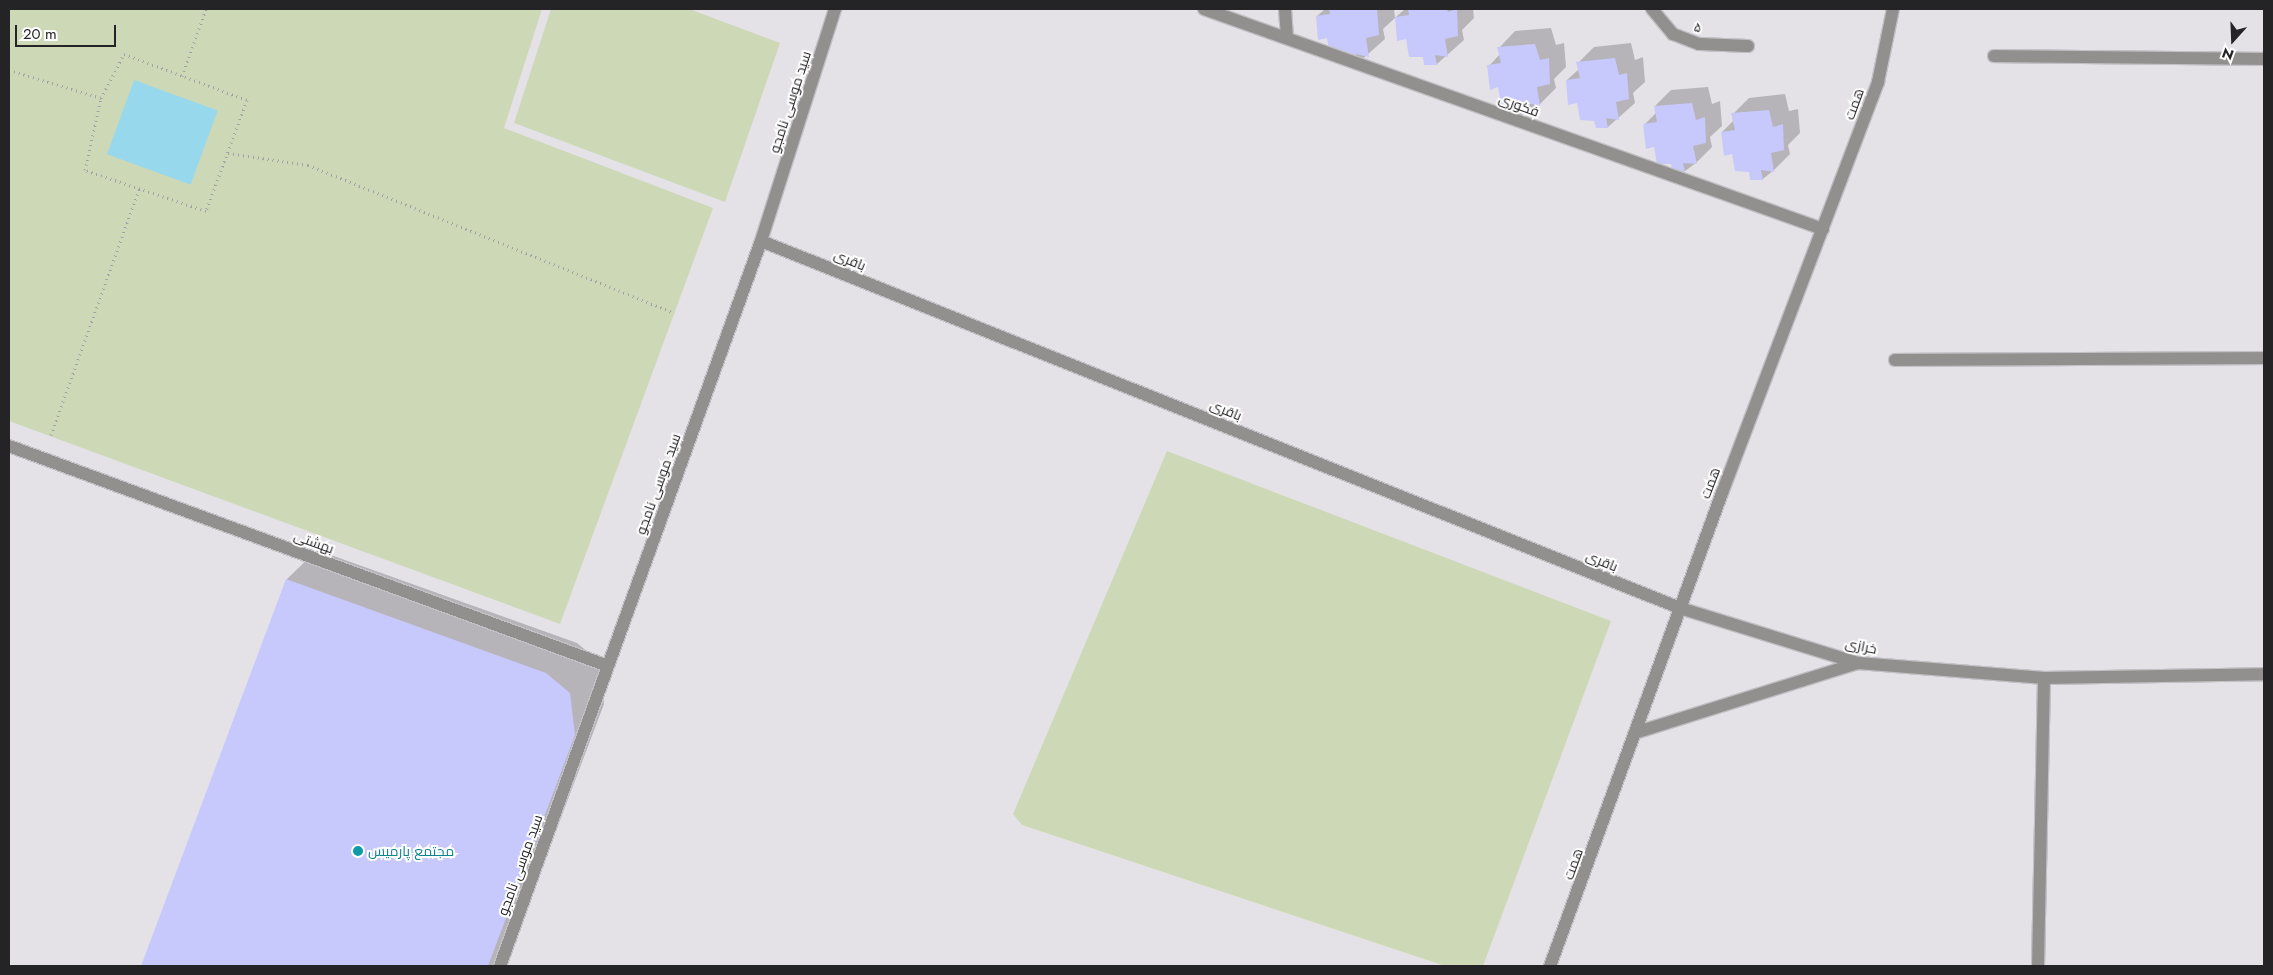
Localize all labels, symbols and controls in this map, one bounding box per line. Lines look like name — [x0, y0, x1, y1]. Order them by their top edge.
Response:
scale bar — [18, 15, 119, 47]
north arrow — [2208, 15, 2258, 65]
street label: ۵ — [1692, 18, 1704, 36]
text: 20 m — [23, 23, 57, 45]
text: N — [2219, 43, 2237, 65]
street label: سید موسی نامجو — [766, 49, 814, 155]
street label: همت — [1841, 86, 1867, 122]
street label: فکوری — [1496, 90, 1542, 120]
street label: باقری — [832, 246, 868, 274]
street label: باقری — [1208, 396, 1244, 424]
street label: سید موسی نامجو — [632, 431, 684, 537]
street label: همت — [1696, 465, 1724, 501]
street label: بهشتی — [292, 527, 336, 557]
street label: باقری — [1584, 547, 1620, 575]
street label: خرازی — [1844, 635, 1878, 657]
street label: سید موسی نامجو — [494, 812, 546, 918]
place label: مجتمع پارمیس — [368, 843, 454, 859]
marker: مجتمع پارمیس — [352, 845, 364, 857]
street label: همت — [1560, 846, 1586, 882]

